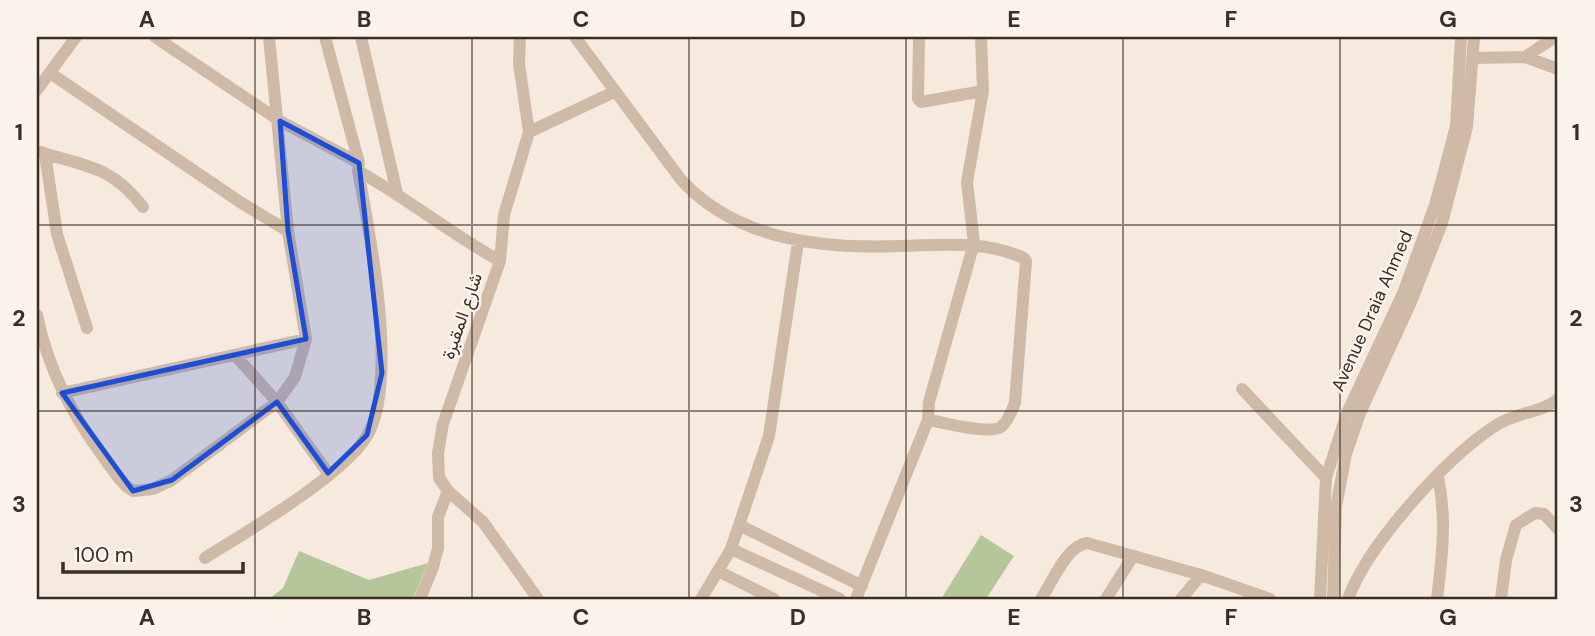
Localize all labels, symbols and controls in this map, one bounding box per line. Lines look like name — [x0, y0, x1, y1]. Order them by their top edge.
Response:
text: A — [139, 4, 155, 34]
text: B — [357, 4, 371, 34]
text: C — [573, 4, 589, 34]
text: D — [790, 4, 806, 34]
text: E — [1007, 4, 1021, 34]
text: F — [1225, 4, 1238, 34]
text: G — [1439, 4, 1457, 34]
text: 1 — [15, 117, 23, 147]
text: 1 — [1572, 117, 1580, 147]
street label: Avenue Draia Ahmed — [1326, 227, 1418, 395]
street label: شارع المقبرة — [436, 270, 488, 362]
text: 2 — [12, 303, 26, 333]
text: 2 — [1569, 303, 1583, 333]
text: 3 — [12, 489, 26, 519]
text: 3 — [1569, 489, 1583, 519]
scale bar — [63, 531, 243, 575]
text: 100 m — [74, 541, 134, 569]
text: A — [139, 602, 155, 632]
text: B — [357, 602, 371, 632]
text: C — [573, 602, 589, 632]
text: D — [790, 602, 806, 632]
text: E — [1007, 602, 1021, 632]
text: F — [1225, 602, 1238, 632]
text: G — [1439, 602, 1457, 632]

